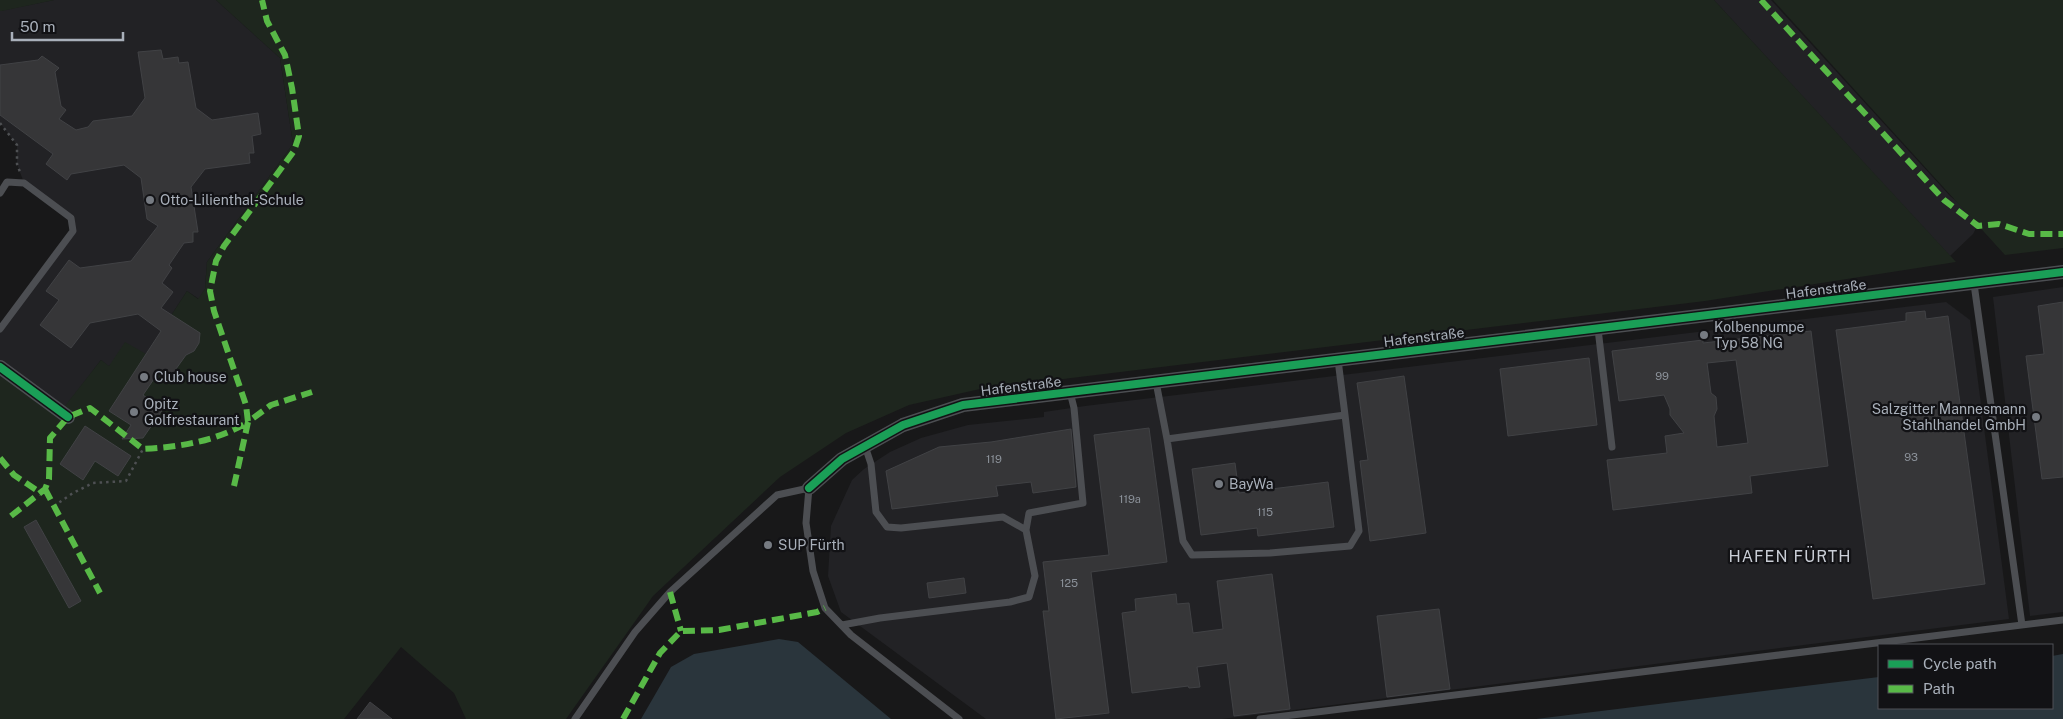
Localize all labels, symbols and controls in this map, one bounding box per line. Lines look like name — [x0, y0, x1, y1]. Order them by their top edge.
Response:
scale bar — [12, 10, 124, 42]
text: 50 m — [20, 18, 55, 35]
place label: Otto-Lilienthal-Schule — [160, 192, 304, 208]
marker: Otto-Lilienthal-Schule — [144, 194, 156, 206]
street label: Hafenstraße — [1785, 276, 1867, 302]
place label: Kolbenpumpe Typ 58 NG — [1714, 319, 1805, 351]
street label: Hafenstraße — [1383, 324, 1465, 350]
marker: Kolbenpumpe Typ 58 NG — [1698, 329, 1710, 341]
place label: Club house — [154, 369, 227, 385]
house number: 99 — [1655, 370, 1669, 382]
marker: Club house — [138, 371, 150, 383]
street label: Hafenstraße — [980, 373, 1062, 399]
place label: Opitz Golfrestaurant — [144, 396, 239, 428]
place label: Salzgitter Mannesmann Stahlhandel GmbH — [1872, 401, 2026, 433]
marker: Opitz Golfrestaurant — [128, 406, 140, 418]
marker: Salzgitter Mannesmann Stahlhandel GmbH — [2030, 411, 2042, 423]
house number: 93 — [1904, 451, 1918, 463]
house number: 119 — [986, 453, 1002, 465]
place label: BayWa — [1229, 476, 1274, 492]
marker: BayWa — [1213, 478, 1225, 490]
house number: 119a — [1119, 493, 1141, 505]
house number: 115 — [1257, 506, 1273, 518]
place label: SUP Fürth — [778, 537, 845, 553]
marker: SUP Fürth — [762, 539, 774, 551]
district label: HAFEN FÜRTH — [1728, 546, 1852, 566]
house number: 125 — [1060, 577, 1078, 589]
legend — [1878, 644, 2053, 709]
text: Cycle path — [1923, 655, 1997, 672]
text: Path — [1923, 680, 1955, 697]

